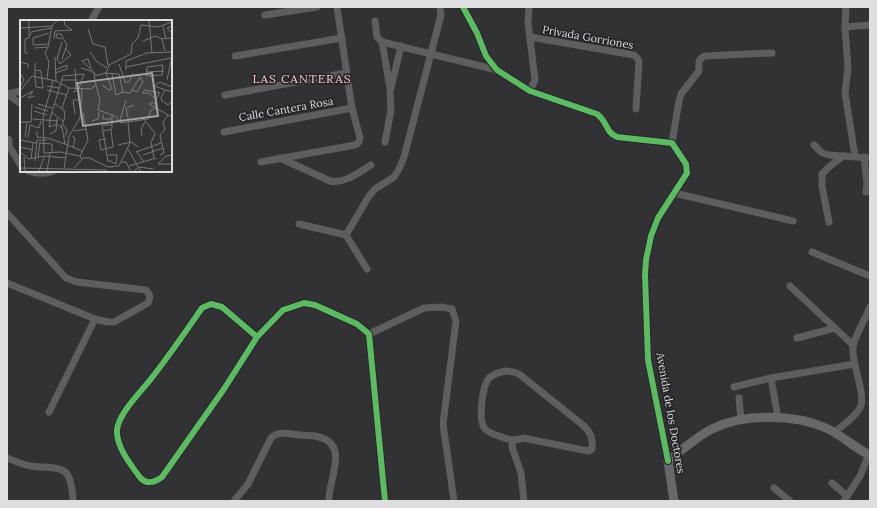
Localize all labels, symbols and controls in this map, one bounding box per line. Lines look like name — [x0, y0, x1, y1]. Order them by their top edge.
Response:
inset map — [20, 20, 172, 172]
street label: Privada Gorriones — [541, 22, 635, 52]
district label: LAS CANTERAS — [252, 71, 352, 86]
street label: Calle Cantera Rosa — [238, 94, 335, 124]
street label: Avenida de los Doctores — [653, 350, 689, 475]

